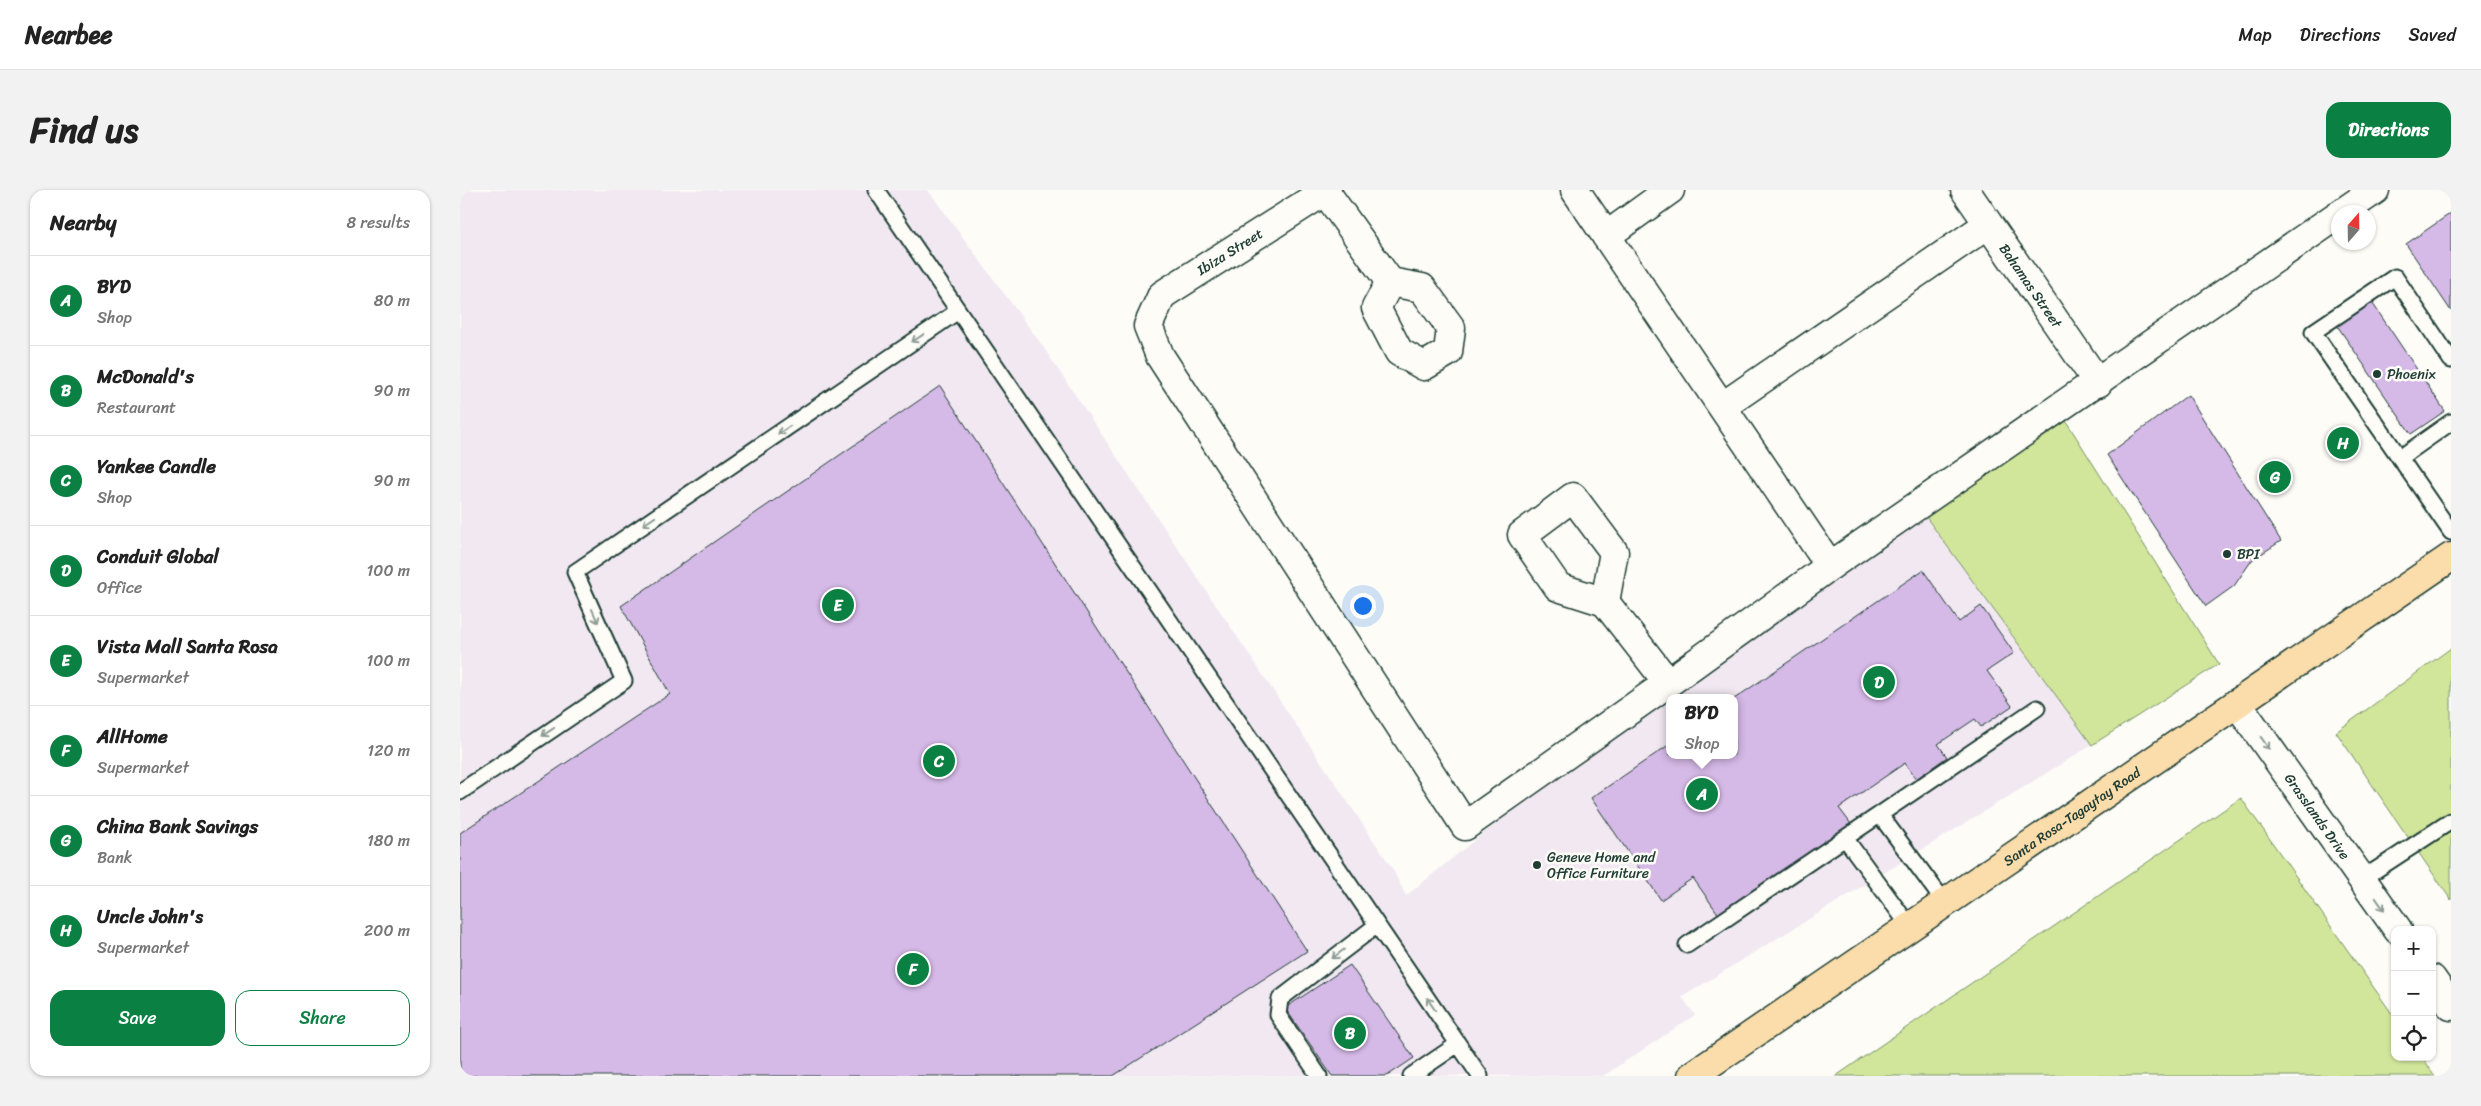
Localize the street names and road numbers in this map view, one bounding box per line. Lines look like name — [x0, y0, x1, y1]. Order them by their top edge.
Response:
street label: Ibiza Street — [1191, 222, 1268, 283]
street label: Bahamas Street — [1993, 238, 2070, 334]
street label: Santa Rosa-Tagaytay Road — [1998, 759, 2147, 873]
street label: Grasslands Drive — [2278, 768, 2357, 865]

